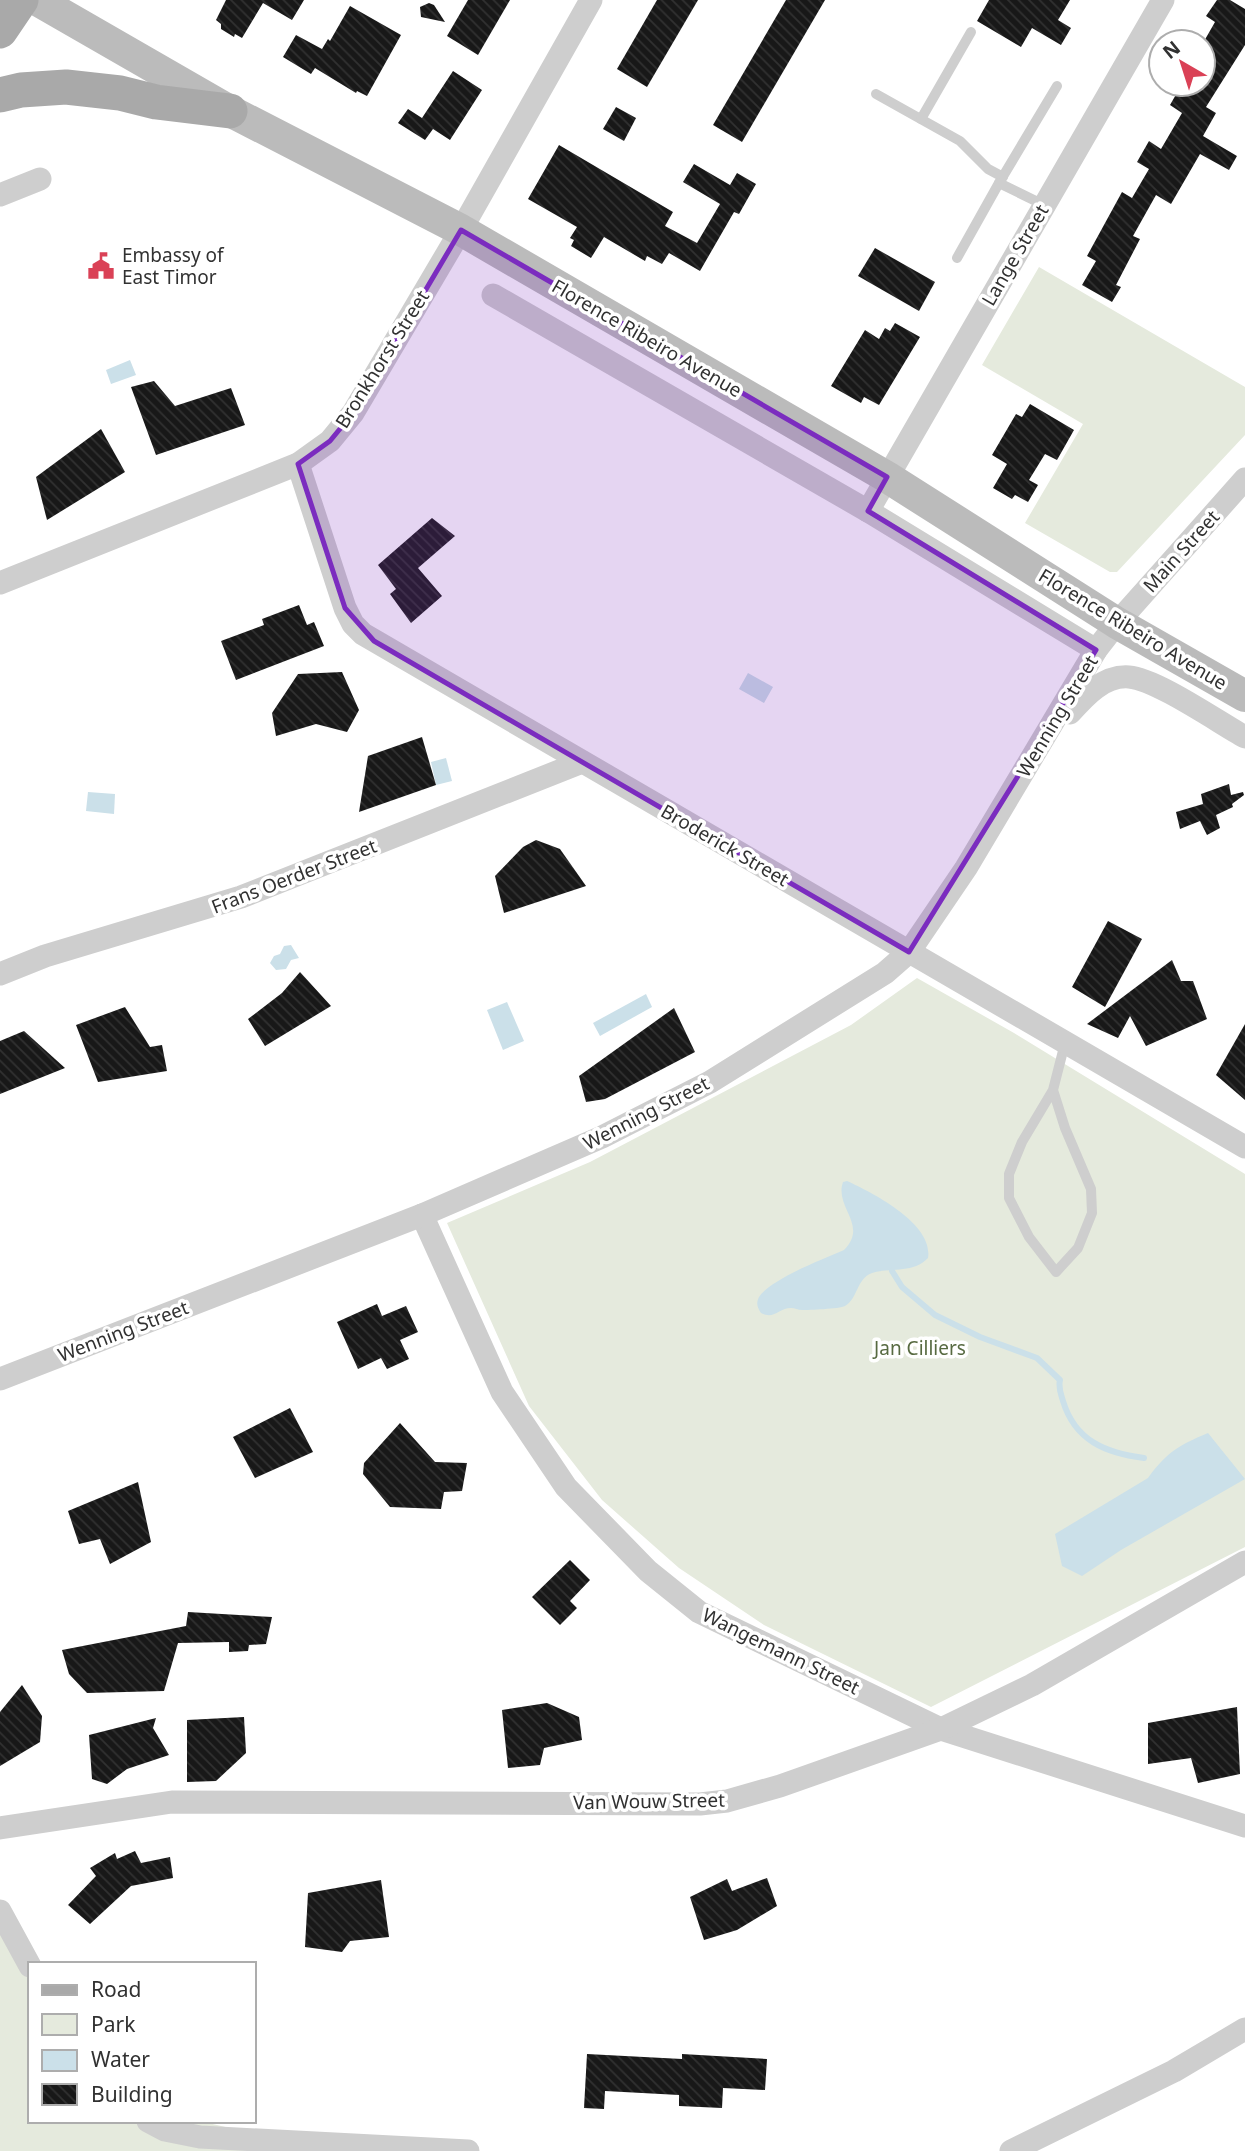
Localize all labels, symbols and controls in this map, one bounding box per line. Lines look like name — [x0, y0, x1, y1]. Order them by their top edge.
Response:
north arrow — [1147, 28, 1217, 98]
text: N — [1157, 35, 1185, 65]
street label: Lange Street — [976, 200, 1055, 310]
place label: Embassy of East Timor — [122, 242, 225, 290]
public building icon: Embassy of East Timor — [86, 251, 116, 281]
street label: Florence Ribeiro Avenue — [547, 273, 747, 403]
street label: Bronkhorst Street — [329, 285, 435, 433]
street label: Main Street — [1137, 504, 1225, 598]
street label: Florence Ribeiro Avenue — [1034, 562, 1232, 696]
street label: Wenning Street — [1010, 650, 1104, 782]
street label: Broderick Street — [656, 798, 794, 892]
street label: Frans Oerder Street — [208, 832, 380, 919]
street label: Wenning Street — [579, 1070, 713, 1156]
street label: Wenning Street — [54, 1294, 192, 1368]
park label: Jan Cilliers — [872, 1335, 966, 1361]
street label: Wangemann Street — [698, 1602, 864, 1700]
street label: Van Wouw Street — [573, 1787, 725, 1815]
legend — [28, 1962, 256, 2123]
text: Road — [91, 1975, 141, 2003]
text: Park — [91, 2010, 136, 2038]
text: Water — [91, 2045, 150, 2073]
text: Building — [91, 2080, 173, 2108]

